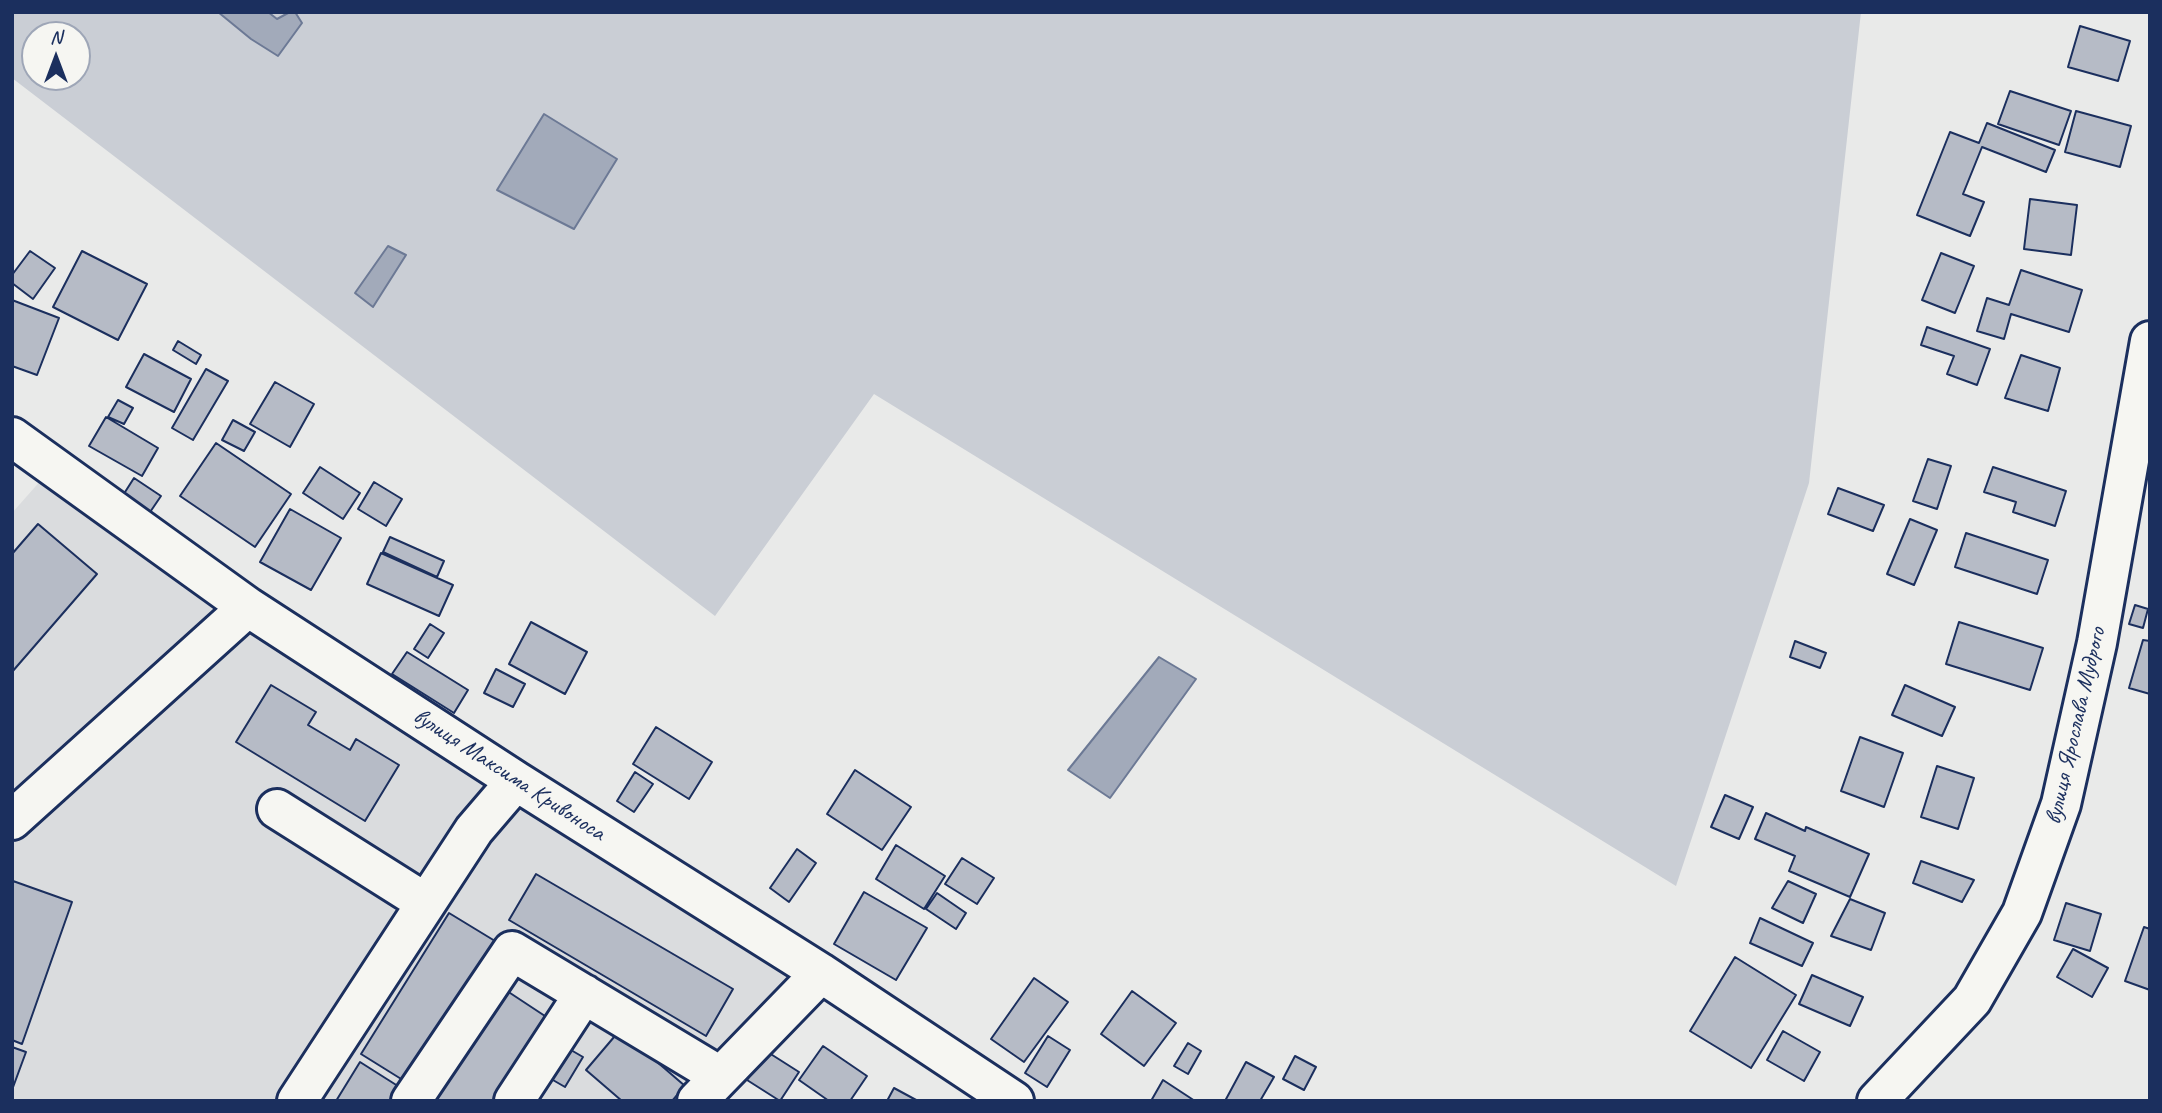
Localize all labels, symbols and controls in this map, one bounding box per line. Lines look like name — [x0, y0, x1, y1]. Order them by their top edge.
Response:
north arrow — [21, 21, 91, 91]
text: N — [50, 25, 62, 49]
street label: вулиця Ярослава Мудрого — [2039, 625, 2113, 827]
street label: вулиця Максима Кривоноса — [408, 702, 610, 848]

